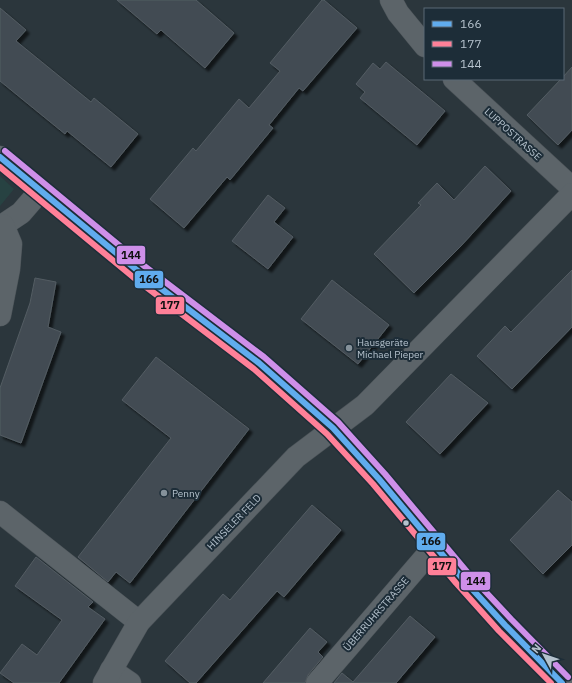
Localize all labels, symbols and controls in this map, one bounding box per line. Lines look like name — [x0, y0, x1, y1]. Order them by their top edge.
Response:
legend — [424, 8, 564, 80]
text: 166 — [460, 16, 482, 31]
text: 177 — [460, 36, 482, 51]
text: 144 — [460, 56, 482, 71]
street label: LUPPOSTRASSE — [482, 105, 544, 163]
line badge: 144 — [116, 245, 146, 265]
text: 144 — [121, 248, 141, 262]
line badge: 166 — [134, 270, 164, 289]
text: 166 — [139, 272, 159, 286]
line badge: 177 — [155, 296, 185, 315]
text: 177 — [160, 298, 180, 312]
place label: Hausgeräte Michael Pieper — [357, 336, 424, 361]
marker: Hausgeräte Michael Pieper — [344, 343, 354, 353]
place label: Penny — [172, 487, 200, 500]
marker: Penny — [159, 488, 169, 498]
street label: HINSELER FELD — [204, 491, 264, 553]
unlabelled marker — [401, 518, 411, 528]
line badge: 166 — [416, 532, 446, 551]
text: 166 — [421, 534, 441, 548]
line badge: 177 — [427, 557, 457, 576]
text: 177 — [432, 559, 452, 573]
line badge: 144 — [460, 571, 491, 591]
street label: ÜBERRUHRSTRASSE — [340, 574, 412, 654]
text: 144 — [466, 574, 486, 588]
north arrow — [524, 635, 564, 675]
text: N — [528, 641, 544, 656]

